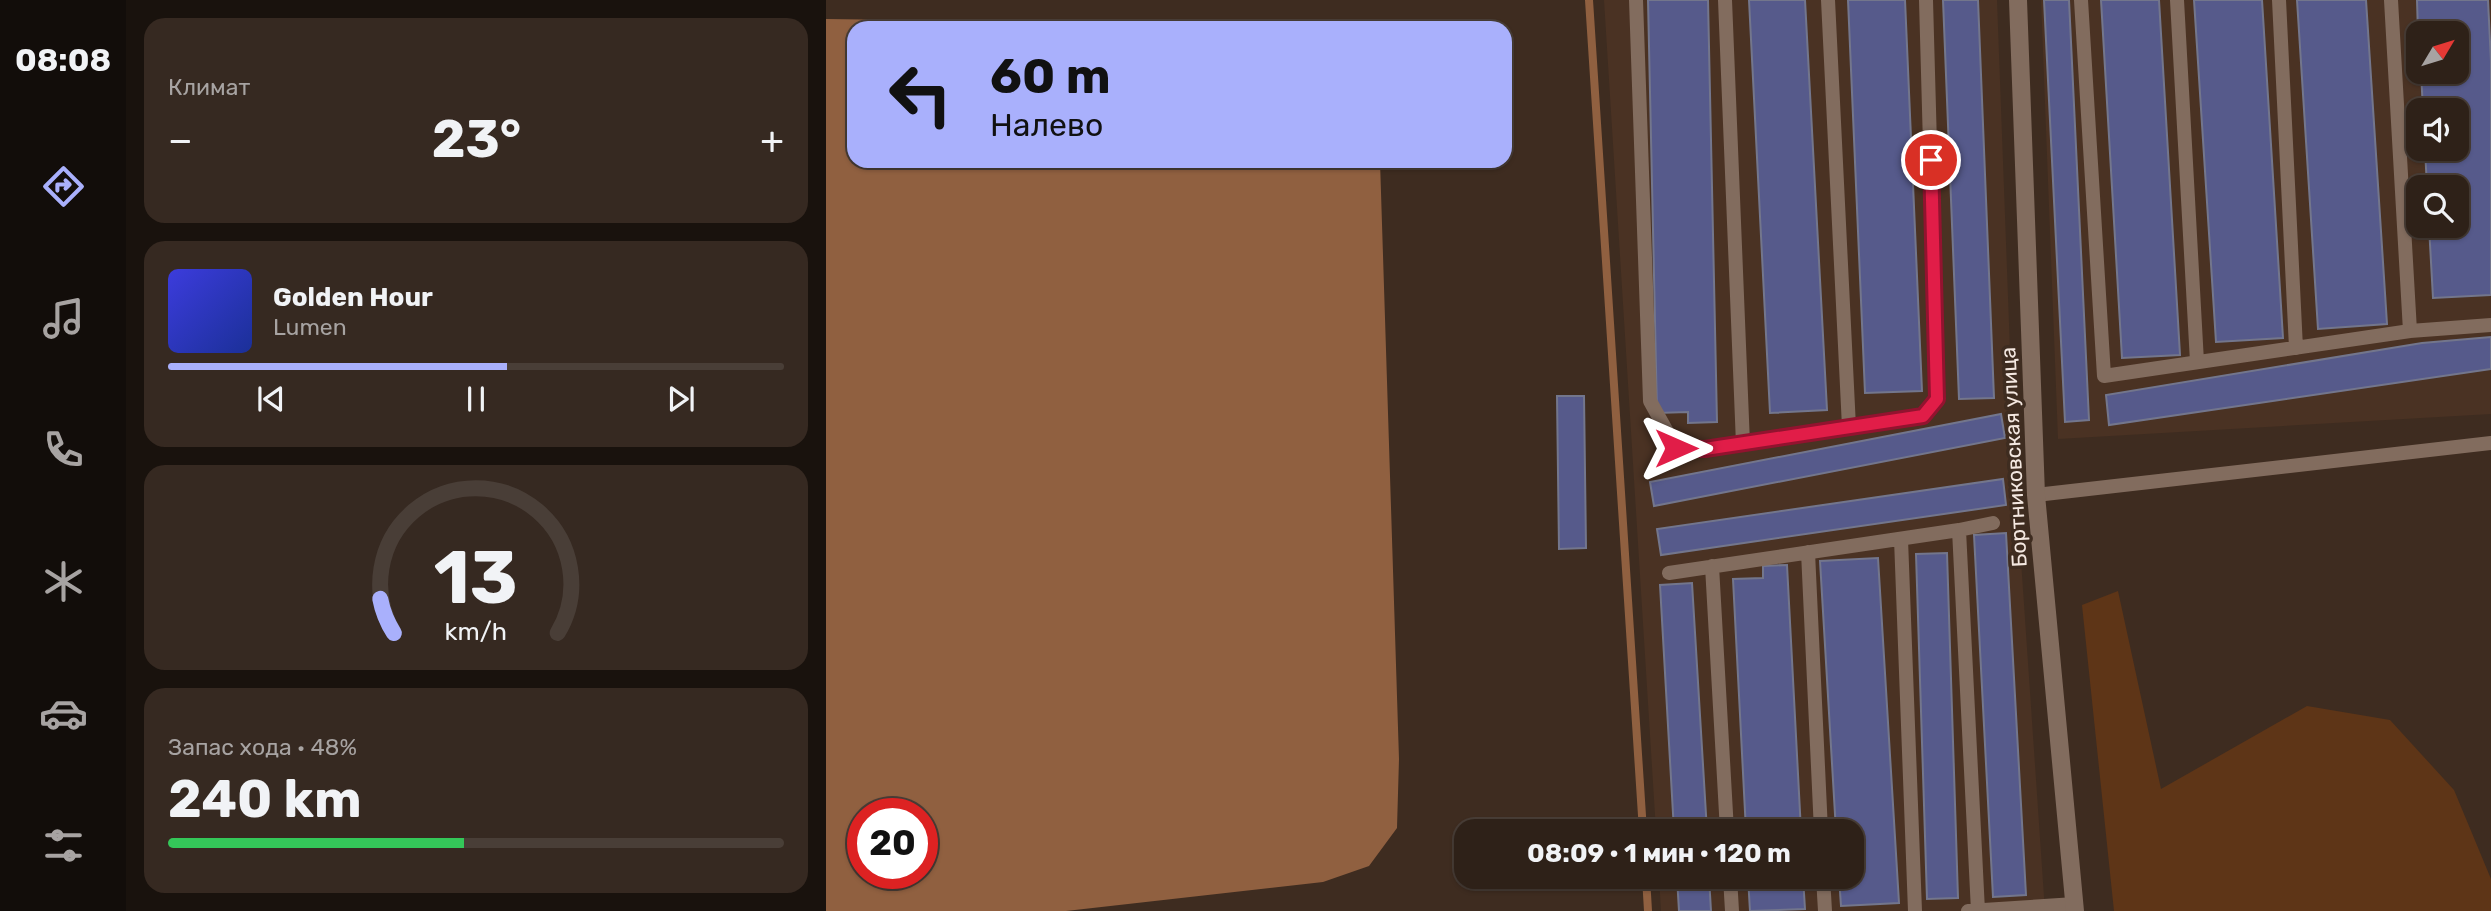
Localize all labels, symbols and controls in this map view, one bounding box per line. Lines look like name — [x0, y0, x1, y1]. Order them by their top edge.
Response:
north arrow — [2406, 21, 2469, 84]
map controls — [2406, 21, 2469, 238]
text: 08:08 — [15, 41, 111, 79]
text: 60 m — [990, 47, 1111, 105]
icon: left — [875, 49, 966, 140]
text: Климат — [168, 73, 250, 101]
button: sound — [2406, 98, 2469, 161]
text: Налево — [990, 106, 1103, 144]
text: 23° — [432, 108, 521, 170]
text: − — [168, 117, 193, 163]
text: + — [760, 117, 784, 163]
pin — [1901, 130, 1961, 190]
icon: arrive — [1912, 141, 1950, 179]
icon: directions — [39, 162, 88, 211]
button: search — [2406, 175, 2469, 238]
text: Golden Hour — [273, 282, 433, 313]
icon: music — [39, 294, 88, 343]
text: Lumen — [273, 313, 347, 341]
street label: Бортниковская улица — [1995, 346, 2032, 568]
icon: previous — [252, 380, 290, 418]
icon: pause — [457, 380, 495, 418]
icon: next — [662, 380, 700, 418]
position arrow — [1639, 411, 1713, 485]
icon: phone — [39, 425, 88, 474]
text: 13 — [434, 536, 518, 622]
icon: climate — [39, 557, 88, 606]
text: km/h — [445, 617, 507, 646]
icon: car — [39, 689, 88, 738]
text: Запас хода · 48% — [168, 733, 357, 761]
text: 240 km — [168, 768, 362, 830]
speed limit sign: 20 — [847, 798, 938, 889]
icon: filters — [39, 821, 88, 870]
text: 08:09 · 1 мин · 120 m — [1527, 838, 1791, 869]

